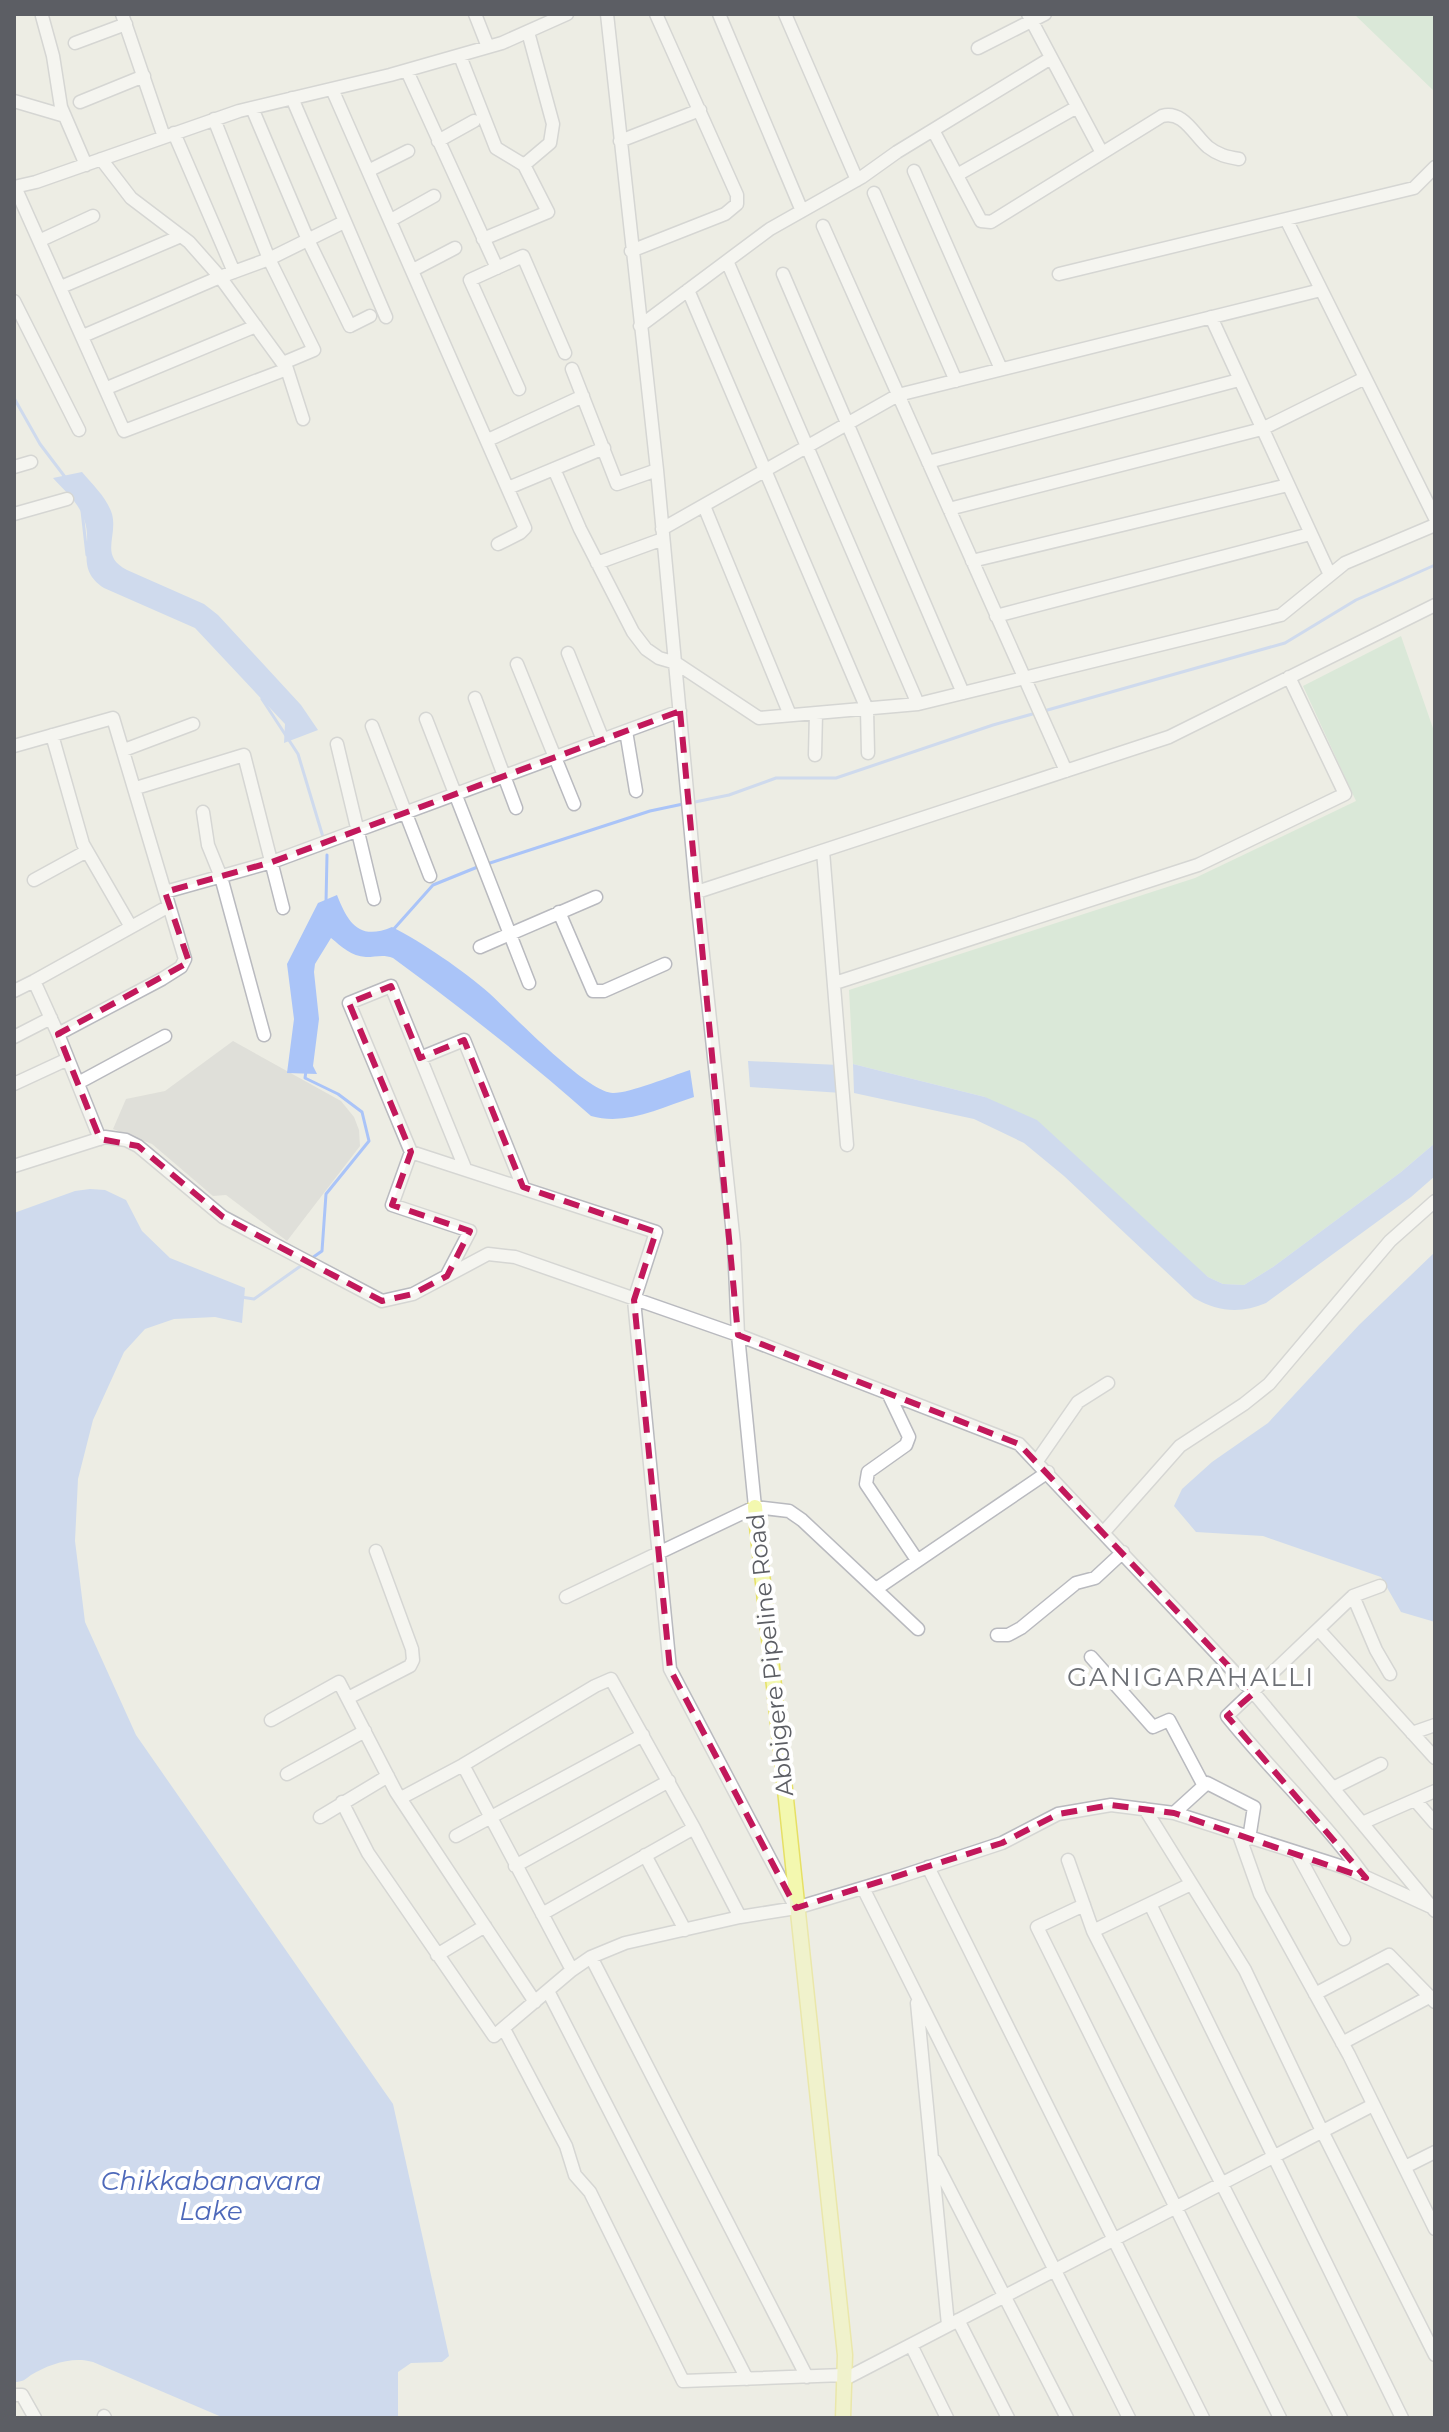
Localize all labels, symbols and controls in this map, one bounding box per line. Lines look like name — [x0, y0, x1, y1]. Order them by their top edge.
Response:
street label: Abbigere Pipeline Road — [741, 1512, 799, 1798]
district label: GANIGARAHALLI — [1067, 1661, 1315, 1693]
water label: Chikkabanavara Lake — [101, 2165, 321, 2227]

